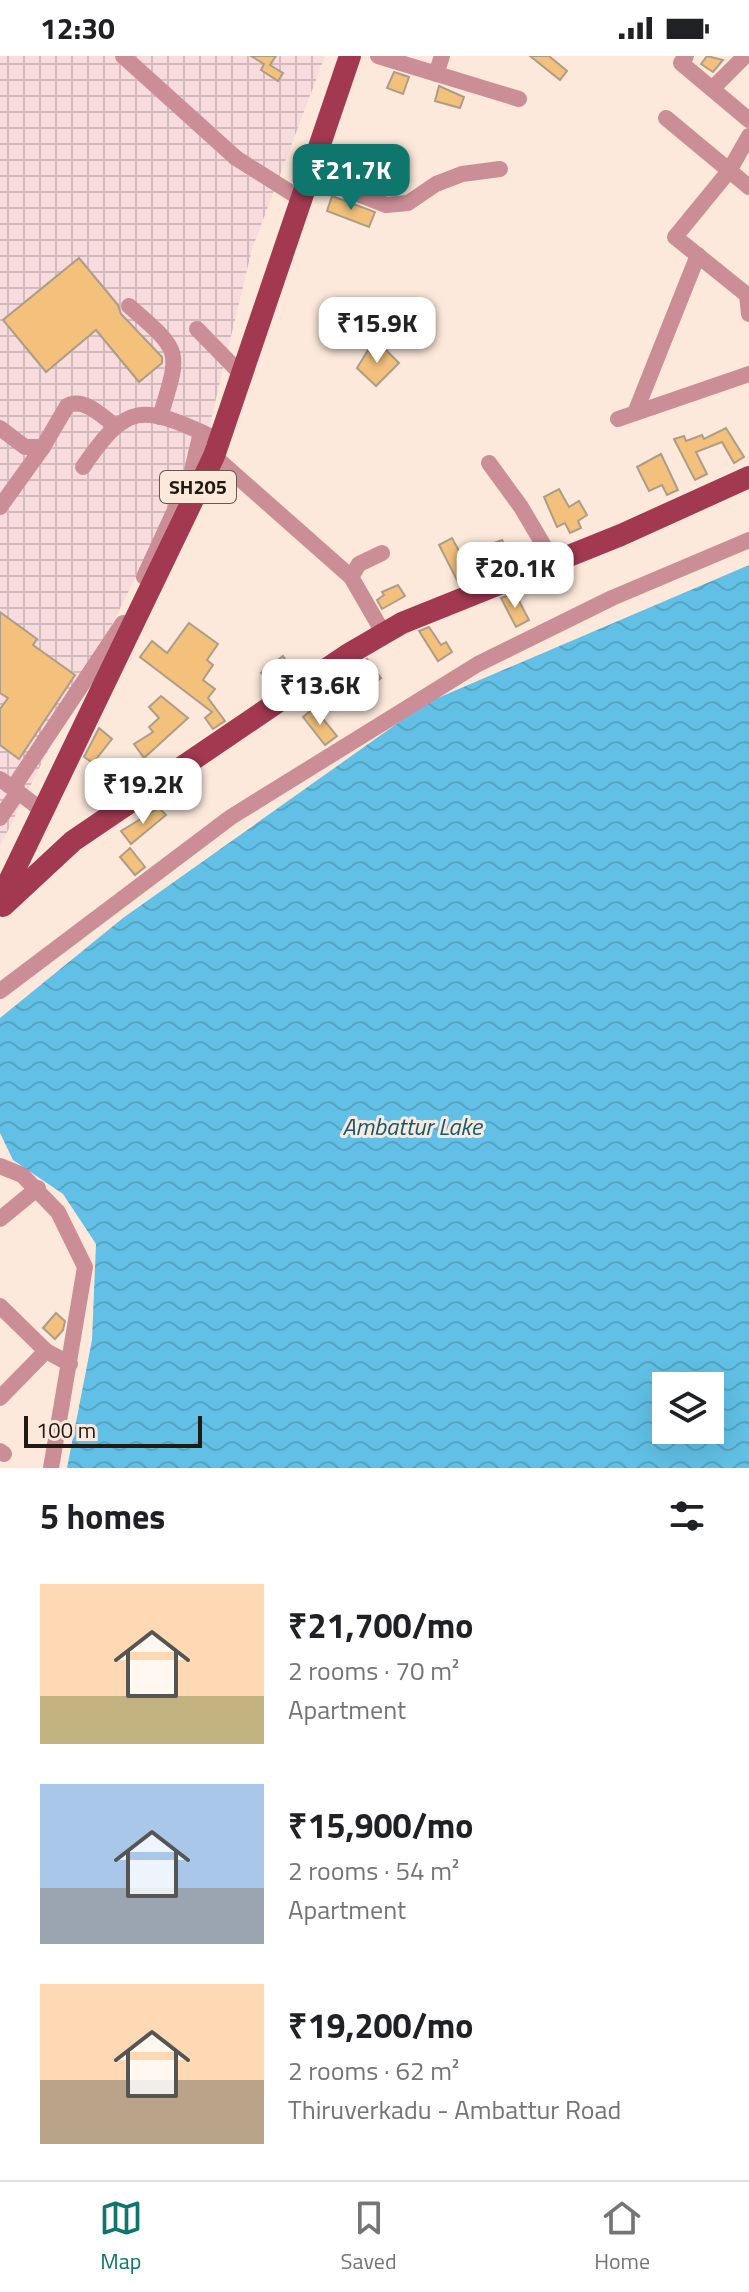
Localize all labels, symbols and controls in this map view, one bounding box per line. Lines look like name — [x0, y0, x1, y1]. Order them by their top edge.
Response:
text: 12:30 — [40, 5, 115, 51]
pin: ₹21.7K — [286, 144, 416, 212]
text: ₹21.7K — [311, 150, 391, 189]
pin: ₹15.9K — [312, 297, 442, 365]
text: ₹15.9K — [337, 303, 417, 342]
road number: SH205 — [160, 471, 236, 503]
pin: ₹20.1K — [450, 542, 580, 610]
text: ₹20.1K — [475, 548, 555, 587]
pin: ₹13.6K — [255, 659, 385, 727]
text: ₹13.6K — [280, 665, 360, 704]
pin: ₹19.2K — [78, 758, 208, 826]
text: ₹19.2K — [103, 764, 183, 803]
water label: Ambattur Lake — [342, 1108, 484, 1144]
map controls — [652, 1372, 724, 1444]
button: layers — [652, 1372, 724, 1444]
scale bar — [24, 1412, 202, 1448]
text: 100 m — [36, 1413, 96, 1447]
text: 5 homes — [40, 1490, 165, 1542]
icon: filters — [665, 1494, 709, 1538]
text: ₹21,700/mo — [288, 1599, 473, 1651]
icon: home — [104, 1616, 200, 1712]
text: 2 rooms · 70 m² — [288, 1651, 459, 1690]
text: Apartment — [288, 1690, 406, 1729]
text: ₹15,900/mo — [288, 1799, 473, 1851]
icon: home — [104, 1816, 200, 1912]
text: 2 rooms · 54 m² — [288, 1851, 459, 1890]
text: Apartment — [288, 1890, 406, 1929]
text: ₹19,200/mo — [288, 1999, 473, 2051]
icon: home — [104, 2016, 200, 2112]
text: 2 rooms · 62 m² — [288, 2051, 459, 2090]
text: Thiruverkadu - Ambattur Road — [288, 2090, 621, 2129]
tab: Map — [99, 2196, 143, 2278]
tab: Saved — [341, 2196, 397, 2278]
tab: Home — [594, 2196, 650, 2278]

